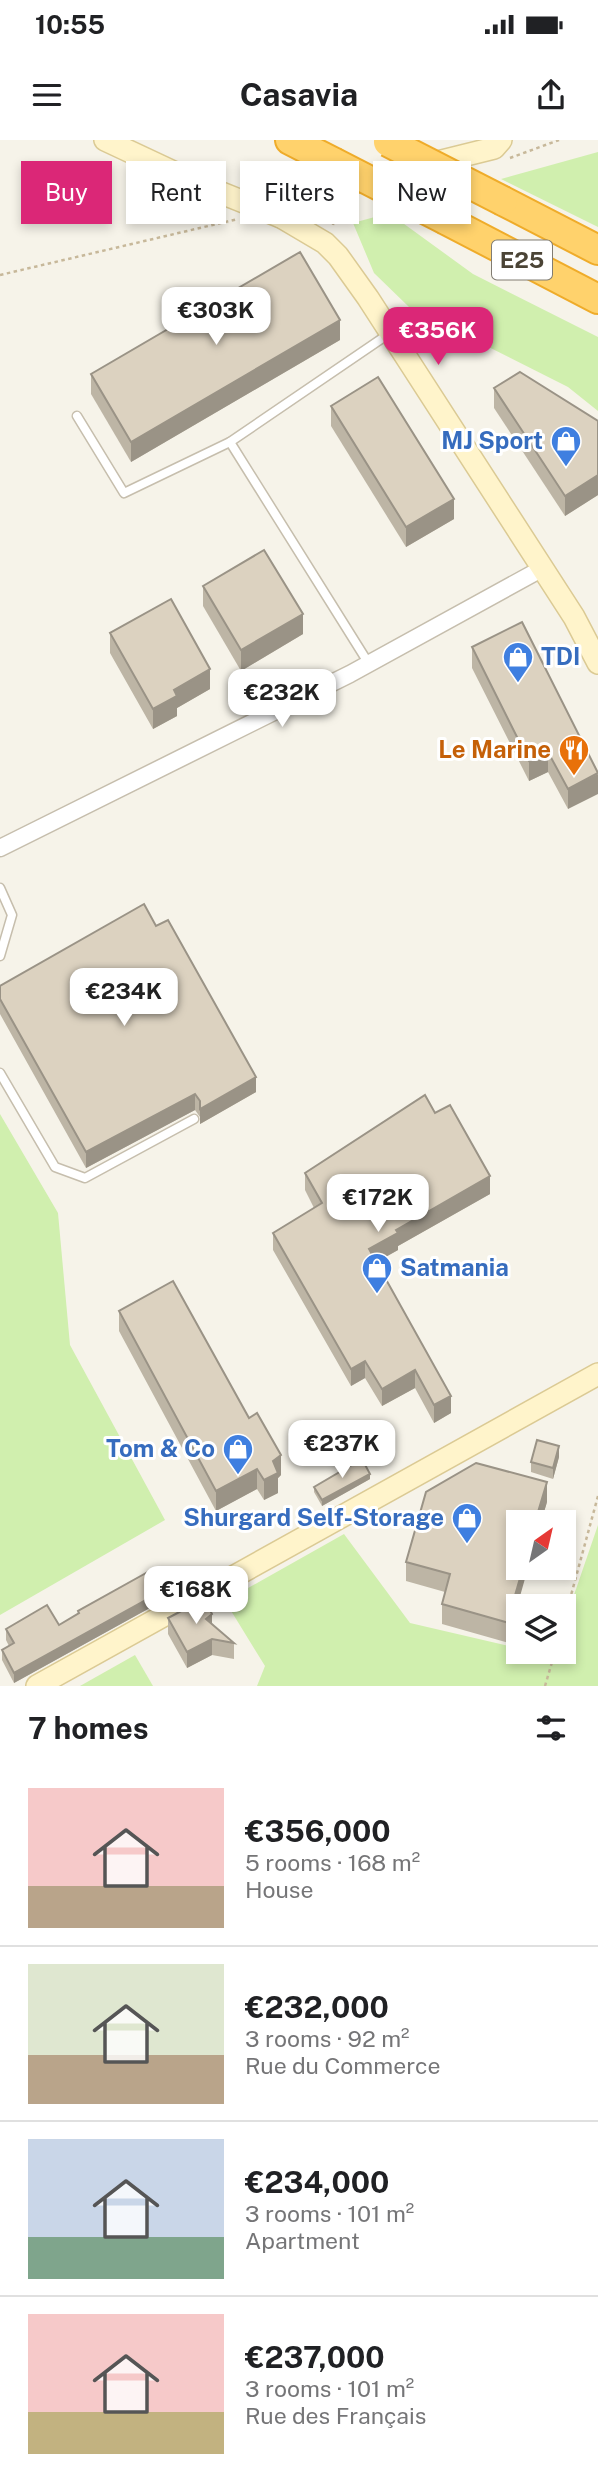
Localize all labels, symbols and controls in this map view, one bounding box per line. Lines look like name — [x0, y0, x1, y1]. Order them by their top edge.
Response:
text: 10:55 — [35, 9, 105, 40]
icon: menu — [28, 76, 66, 114]
text: Casavia — [240, 76, 358, 113]
icon: share — [532, 76, 570, 114]
chip: Buy — [21, 161, 112, 224]
chip: Rent — [126, 161, 226, 224]
chip: Filters — [240, 161, 359, 224]
chip: New — [373, 161, 471, 224]
road number: E25 — [492, 240, 552, 280]
pin: €303K — [167, 288, 265, 347]
text: €303K — [178, 296, 254, 323]
pin: €356K — [389, 308, 487, 367]
text: €356K — [399, 316, 477, 343]
shop icon: MJ Sport — [549, 424, 583, 468]
place label: MJ Sport — [441, 426, 543, 454]
shop icon: TDI — [501, 640, 535, 684]
place label: TDI — [541, 642, 580, 670]
pin: €232K — [233, 670, 331, 729]
text: €232K — [244, 678, 320, 705]
restaurant icon: Le Marine — [557, 733, 591, 777]
place label: Le Marine — [438, 735, 551, 763]
pin: €234K — [75, 968, 173, 1028]
text: €234K — [86, 977, 162, 1004]
pin: €172K — [329, 1174, 427, 1234]
text: €172K — [343, 1183, 413, 1210]
shop icon: Satmania — [360, 1251, 394, 1295]
place label: Satmania — [400, 1253, 509, 1281]
pin: €237K — [293, 1420, 391, 1480]
text: €237K — [304, 1429, 380, 1456]
shop icon: Tom & Co — [221, 1432, 255, 1476]
place label: Tom & Co — [106, 1434, 215, 1462]
shop icon: Shurgard Self-Storage — [450, 1501, 484, 1545]
place label: Shurgard Self-Storage — [183, 1503, 444, 1531]
north arrow — [506, 1510, 576, 1580]
map controls — [506, 1510, 576, 1664]
pin: €168K — [147, 1566, 245, 1626]
text: €168K — [160, 1575, 232, 1602]
button: layers — [506, 1594, 576, 1664]
icon: filters — [532, 1709, 570, 1747]
text: 7 homes — [28, 1710, 149, 1746]
text: €356,000 — [245, 1813, 391, 1849]
icon: home — [84, 1816, 168, 1900]
text: 5 rooms · 168 m² — [245, 1849, 420, 1876]
text: House — [245, 1876, 313, 1903]
text: €232,000 — [245, 1989, 389, 2025]
icon: home — [84, 1992, 168, 2076]
text: 3 rooms · 92 m² — [245, 2025, 410, 2052]
text: Rue du Commerce — [245, 2052, 440, 2079]
text: €234,000 — [245, 2164, 389, 2200]
icon: home — [84, 2167, 168, 2251]
text: 3 rooms · 101 m² — [245, 2200, 414, 2227]
text: Apartment — [245, 2227, 360, 2254]
text: €237,000 — [245, 2339, 385, 2375]
icon: home — [84, 2342, 168, 2426]
text: 3 rooms · 101 m² — [245, 2375, 414, 2402]
text: Rue des Français — [245, 2402, 426, 2429]

